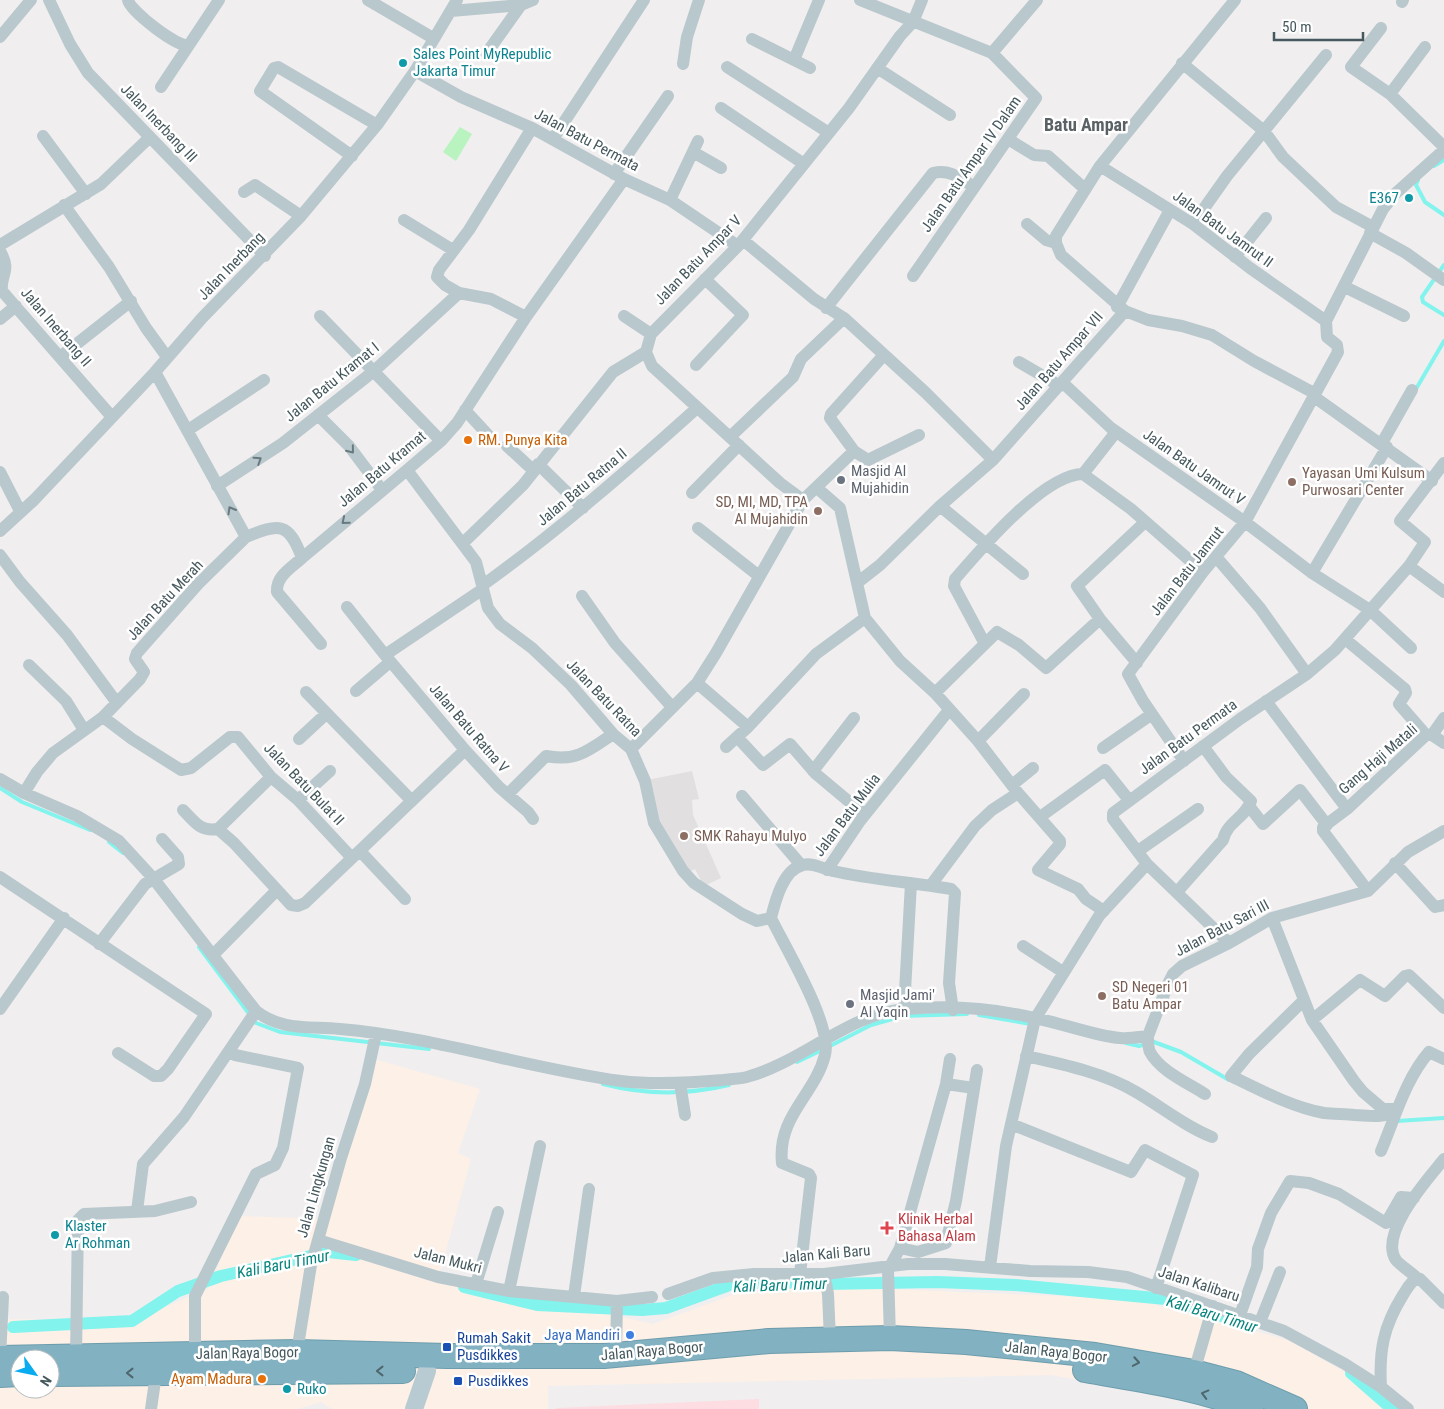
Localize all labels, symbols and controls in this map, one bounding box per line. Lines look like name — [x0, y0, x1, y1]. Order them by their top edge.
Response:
scale bar — [1274, 10, 1363, 42]
text: 50 m — [1282, 18, 1312, 36]
place label: Sales Point MyRepublic Jakarta Timur — [413, 45, 552, 80]
marker: Sales Point MyRepublic Jakarta Timur — [397, 57, 409, 69]
street label: Jalan Inerbang III — [117, 80, 201, 166]
street label: Jalan Batu Ampar IV Dalam — [917, 92, 1025, 236]
street label: Jalan Batu Permata — [531, 105, 643, 175]
district label: Batu Ampar — [1044, 114, 1128, 135]
street label: Jalan Batu Jamrut II — [1169, 187, 1277, 271]
place label: E367 — [1369, 189, 1399, 207]
marker: E367 — [1403, 192, 1415, 204]
street label: Jalan Batu Ampar V — [651, 211, 746, 308]
street label: Jalan Inerbang — [194, 228, 268, 304]
street label: Jalan Inerbang II — [17, 284, 95, 370]
street label: Jalan Batu Ampar VII — [1011, 308, 1107, 414]
street label: Jalan Batu Kramat I — [281, 338, 383, 426]
street label: Jalan Batu Jamrut V — [1140, 425, 1249, 509]
street label: Jalan Batu Kramat — [335, 427, 429, 511]
place label: RM. Punya Kita — [478, 431, 568, 449]
marker: RM. Punya Kita — [462, 434, 474, 446]
one-way arrow — [346, 444, 354, 453]
street label: Jalan Batu Ratna II — [534, 444, 630, 530]
one-way arrow — [252, 456, 261, 466]
place label: Masjid Al Mujahidin — [851, 462, 909, 497]
place label: Yayasan Umi Kulsum Purwosari Center — [1302, 464, 1425, 499]
marker: Masjid Al Mujahidin — [835, 474, 847, 486]
marker: Yayasan Umi Kulsum Purwosari Center — [1286, 476, 1298, 488]
place label: SD, MI, MD, TPA Al Mujahidin — [716, 493, 808, 528]
marker: SD, MI, MD, TPA Al Mujahidin — [812, 505, 824, 517]
one-way arrow — [227, 506, 237, 515]
one-way arrow — [342, 516, 351, 524]
street label: Jalan Batu Jamrut — [1147, 523, 1227, 619]
street label: Jalan Batu Merah — [123, 556, 207, 644]
street label: Jalan Batu Ratna — [563, 656, 645, 740]
street label: Jalan Batu Ratna V — [425, 680, 513, 777]
street label: Jalan Batu Permata — [1136, 696, 1240, 778]
street label: Gang Haji Matali — [1335, 720, 1421, 798]
street label: Jalan Batu Bulat II — [260, 739, 348, 829]
street label: Jalan Batu Mulia — [810, 770, 884, 860]
place label: SMK Rahayu Mulyo — [694, 827, 807, 845]
marker: SMK Rahayu Mulyo — [678, 830, 690, 842]
street label: Jalan Batu Sari III — [1172, 896, 1272, 960]
place label: SD Negeri 01 Batu Ampar — [1112, 978, 1189, 1013]
place label: Masjid Jami' Al Yaqin — [860, 986, 935, 1021]
marker: SD Negeri 01 Batu Ampar — [1096, 990, 1108, 1002]
marker: Masjid Jami' Al Yaqin — [844, 998, 856, 1010]
street label: Jalan Lingkungan — [293, 1134, 339, 1240]
place label: Klinik Herbal Bahasa Alam — [898, 1210, 976, 1245]
place label: Klaster Ar Rohman — [65, 1217, 130, 1252]
marker: Klinik Herbal Bahasa Alam — [880, 1221, 894, 1235]
marker: Klaster Ar Rohman — [49, 1229, 61, 1241]
street label: Jalan Kali Baru — [781, 1241, 871, 1267]
street label: Jalan Mukri — [412, 1243, 484, 1277]
water label: Kali Baru Timur — [235, 1245, 332, 1282]
street label: Jalan Kalibaru — [1156, 1262, 1242, 1306]
water label: Kali Baru Timur — [733, 1274, 828, 1296]
water label: Kali Baru Timur — [1164, 1291, 1261, 1337]
place label: Jaya Mandiri — [544, 1326, 620, 1344]
place label: Rumah Sakit Pusdikkes — [457, 1329, 531, 1364]
marker: Jaya Mandiri — [624, 1329, 636, 1341]
street label: Jalan Raya Bogor — [600, 1338, 704, 1364]
street label: Jalan Raya Bogor — [1004, 1338, 1108, 1366]
marker: Rumah Sakit Pusdikkes — [441, 1341, 453, 1353]
street label: Jalan Raya Bogor — [195, 1343, 299, 1363]
north arrow — [10, 1349, 60, 1399]
one-way arrow — [1132, 1356, 1140, 1366]
one-way arrow — [376, 1366, 384, 1376]
one-way arrow — [126, 1368, 134, 1379]
place label: Ayam Madura — [171, 1370, 252, 1388]
place label: Pusdikkes — [468, 1372, 529, 1390]
text: N — [37, 1373, 55, 1389]
marker: Ayam Madura — [256, 1373, 268, 1385]
marker: Pusdikkes — [452, 1375, 464, 1387]
place label: Ruko — [297, 1380, 327, 1398]
marker: Ruko — [281, 1383, 293, 1395]
one-way arrow — [1201, 1389, 1209, 1399]

